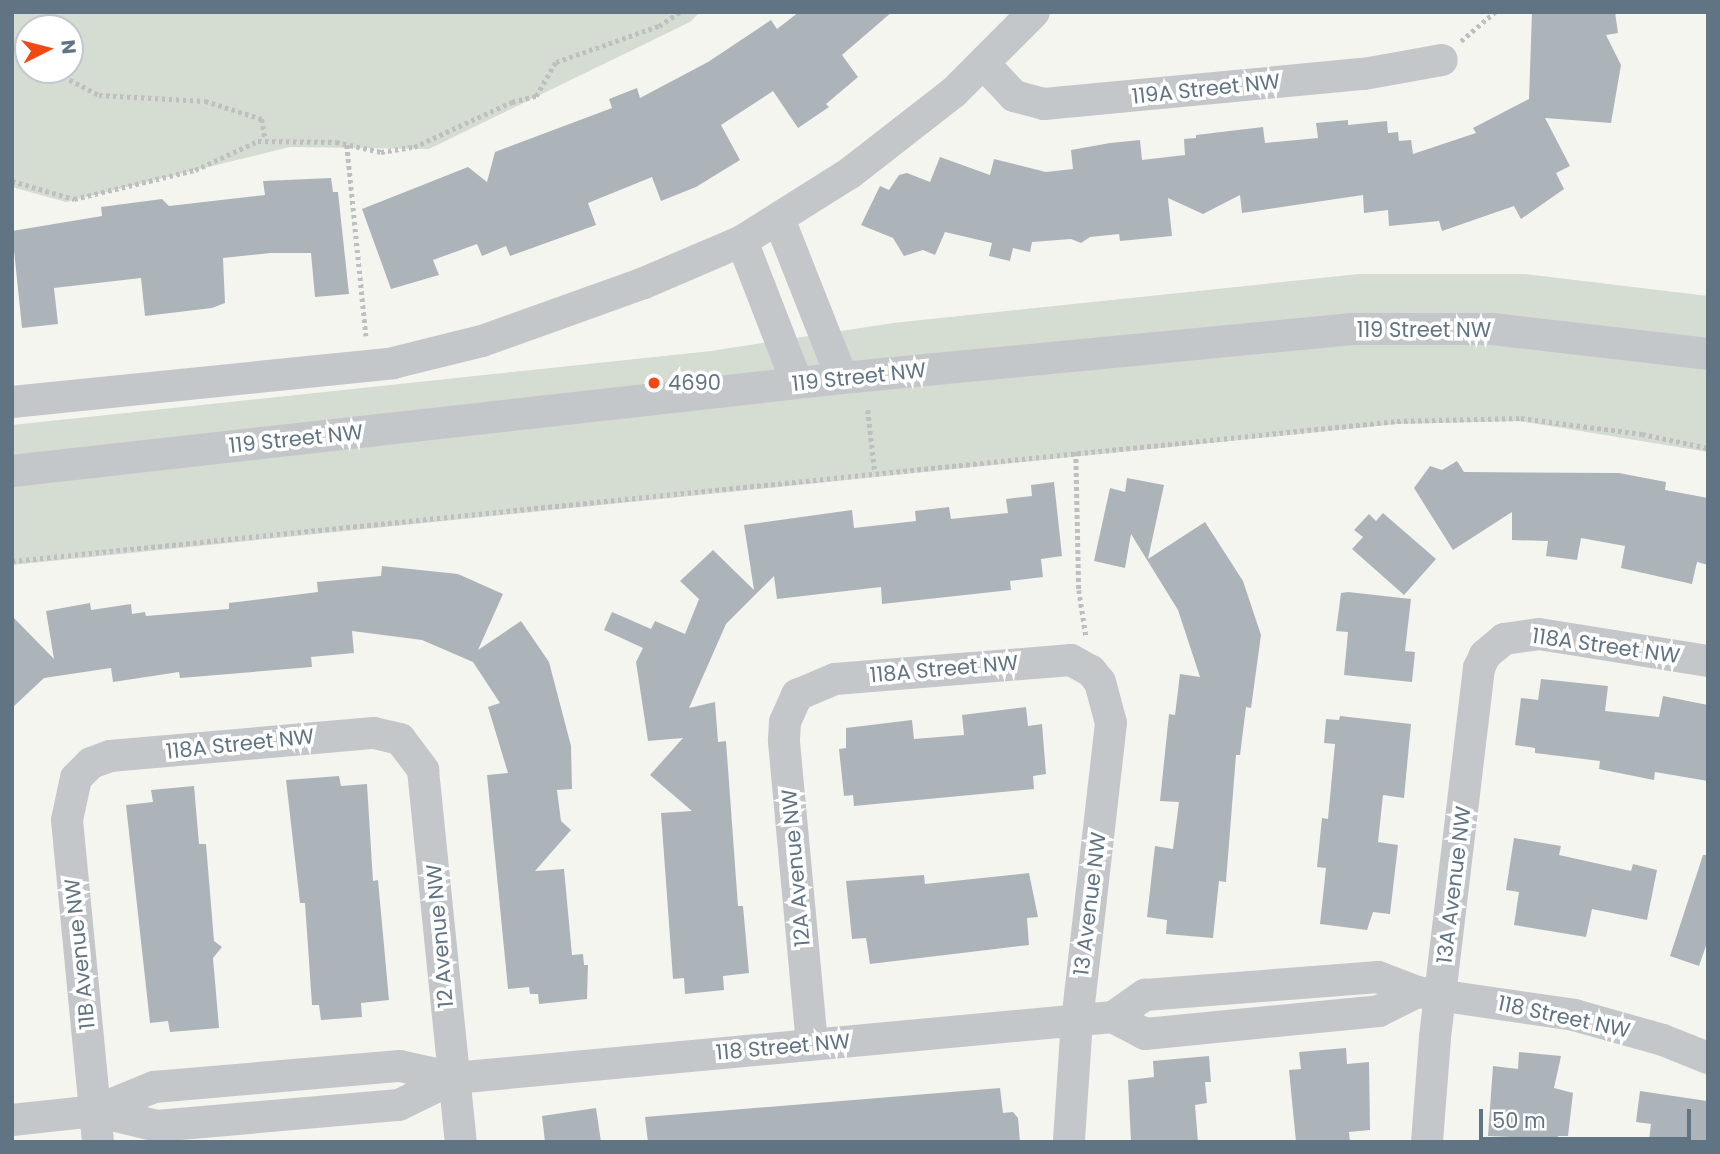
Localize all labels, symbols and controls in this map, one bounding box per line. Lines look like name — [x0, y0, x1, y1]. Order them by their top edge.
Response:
north arrow — [14, 14, 84, 84]
text: N — [54, 38, 83, 55]
street label: 119A Street NW — [1131, 69, 1281, 109]
street label: 119 Street NW — [1357, 317, 1491, 343]
street label: 119 Street NW — [791, 357, 927, 397]
place label: 4690 — [668, 370, 721, 396]
marker: 4690 — [646, 375, 662, 391]
street label: 119 Street NW — [228, 419, 364, 459]
street label: 118A Street NW — [1531, 623, 1681, 669]
street label: 118A Street NW — [869, 650, 1019, 688]
street label: 118A Street NW — [165, 724, 315, 764]
street label: 12A Avenue NW — [777, 788, 815, 948]
street label: 13A Avenue NW — [1432, 805, 1476, 965]
street label: 13 Avenue NW — [1069, 831, 1111, 977]
street label: 12 Avenue NW — [421, 863, 459, 1009]
street label: 11B Avenue NW — [60, 877, 100, 1031]
street label: 118 Street NW — [1496, 991, 1632, 1043]
street label: 118 Street NW — [715, 1029, 851, 1065]
scale bar — [1482, 1094, 1694, 1138]
text: 50 m — [1492, 1106, 1546, 1135]

